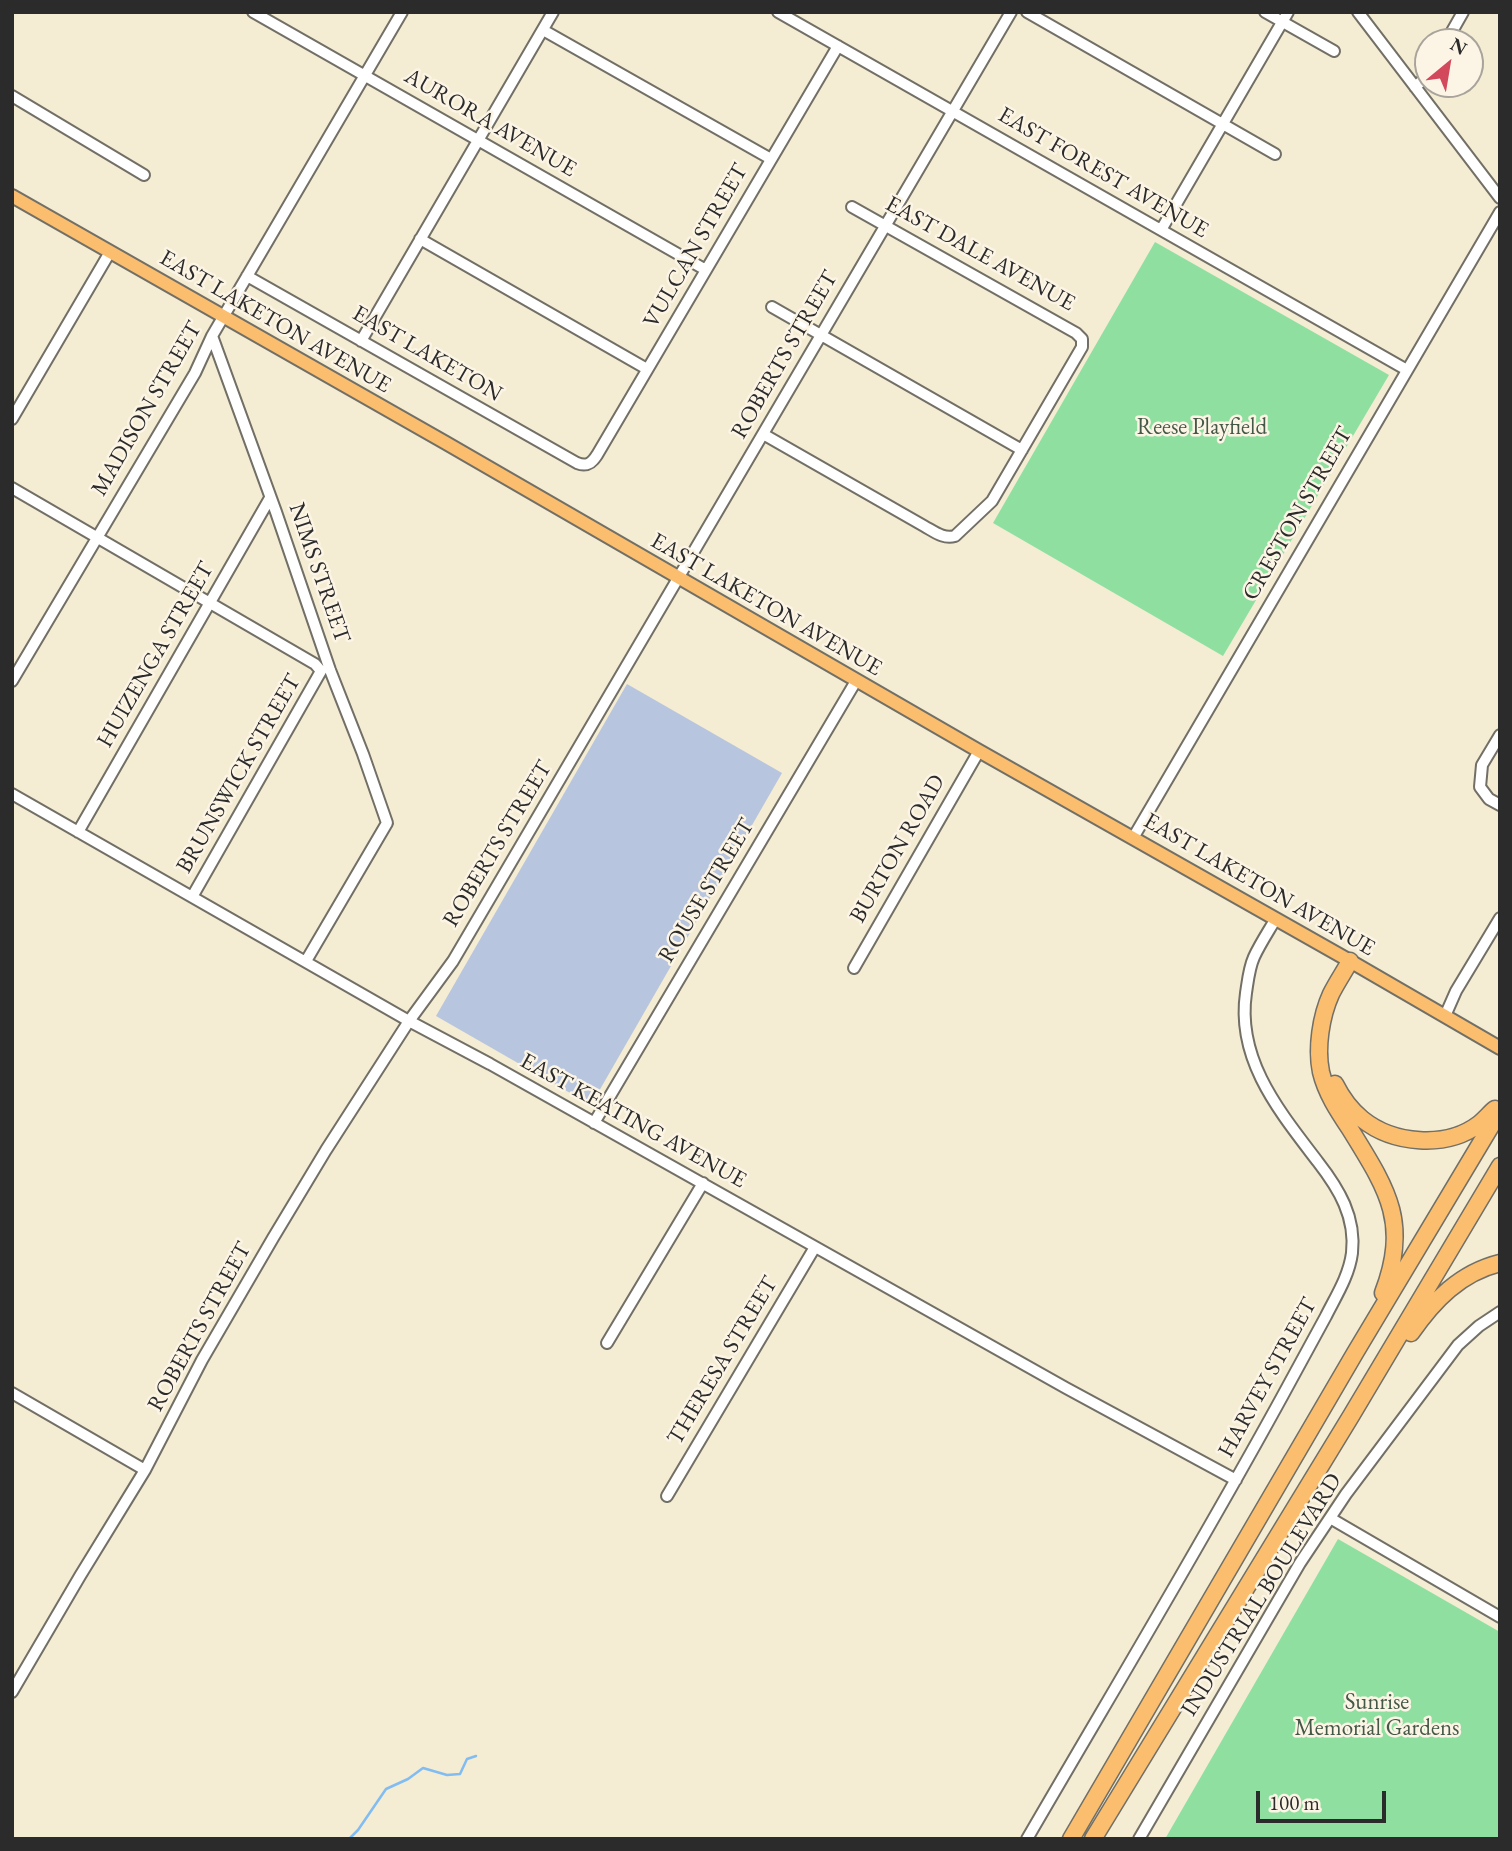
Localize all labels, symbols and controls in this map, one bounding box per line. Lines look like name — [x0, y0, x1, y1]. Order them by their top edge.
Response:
north arrow — [1414, 28, 1484, 98]
text: N — [1446, 31, 1472, 61]
street label: AURORA AVENUE — [399, 63, 581, 183]
street label: EAST FOREST AVENUE — [993, 101, 1213, 245]
street label: VULCAN STREET — [638, 159, 754, 333]
street label: EAST DALE AVENUE — [880, 190, 1080, 318]
street label: EAST LAKETON AVENUE — [155, 245, 395, 399]
street label: ROBERTS STREET — [726, 266, 844, 444]
street label: EAST LAKETON — [347, 300, 507, 408]
street label: MADISON STREET — [86, 317, 208, 501]
park label: Reese Playfield — [1137, 414, 1267, 442]
street label: CRESTON STREET — [1237, 422, 1359, 606]
street label: NIMS STREET — [282, 500, 356, 646]
street label: EAST LAKETON AVENUE — [646, 528, 886, 682]
street label: HUIZENGA STREET — [92, 557, 220, 753]
street label: BRUNSWICK STREET — [171, 670, 307, 878]
street label: ROBERTS STREET — [437, 756, 559, 932]
street label: BURTON ROAD — [844, 770, 952, 928]
street label: EAST LAKETON AVENUE — [1139, 808, 1379, 962]
street label: ROUSE STREET — [653, 814, 761, 968]
street label: EAST KEATING AVENUE — [515, 1047, 751, 1195]
street label: ROBERTS STREET — [142, 1238, 258, 1416]
street label: THERESA STREET — [662, 1272, 784, 1450]
street label: HARVEY STREET — [1213, 1293, 1323, 1463]
street label: INDUSTRIAL BOULEVARD — [1176, 1468, 1348, 1722]
park label: Sunrise Memorial Gardens — [1295, 1689, 1459, 1743]
scale bar — [1260, 1778, 1390, 1822]
text: 100 m — [1269, 1789, 1320, 1816]

